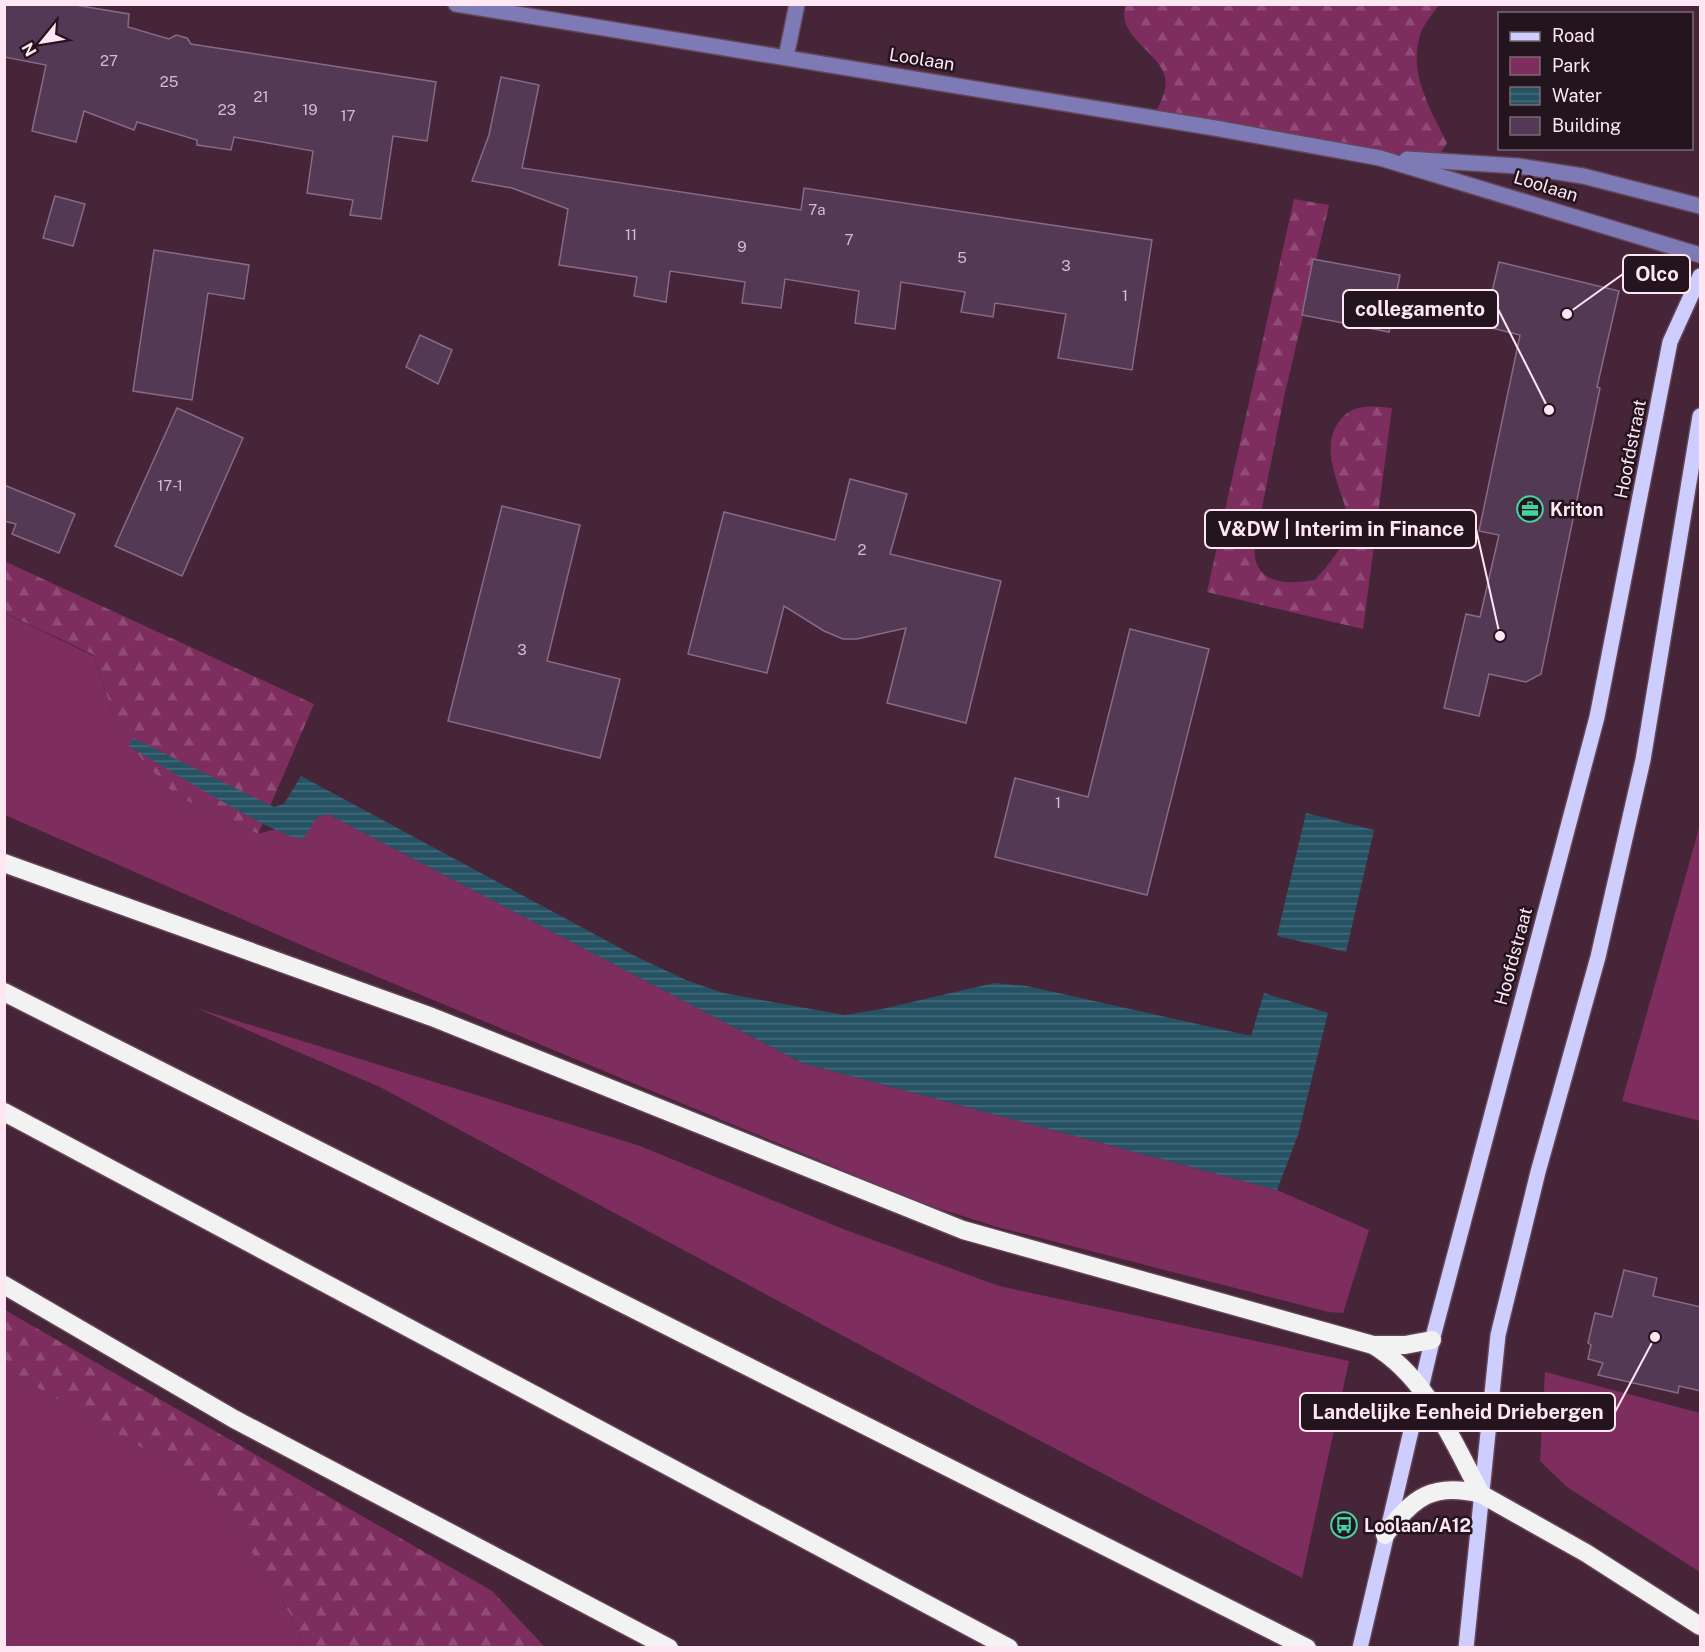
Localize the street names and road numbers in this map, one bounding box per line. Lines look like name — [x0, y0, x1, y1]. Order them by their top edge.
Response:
street label: Loolaan — [888, 43, 956, 75]
street label: Loolaan — [1511, 166, 1581, 206]
street label: Hoofdstraat — [1610, 398, 1650, 500]
street label: Hoofdstraat — [1490, 905, 1536, 1007]

